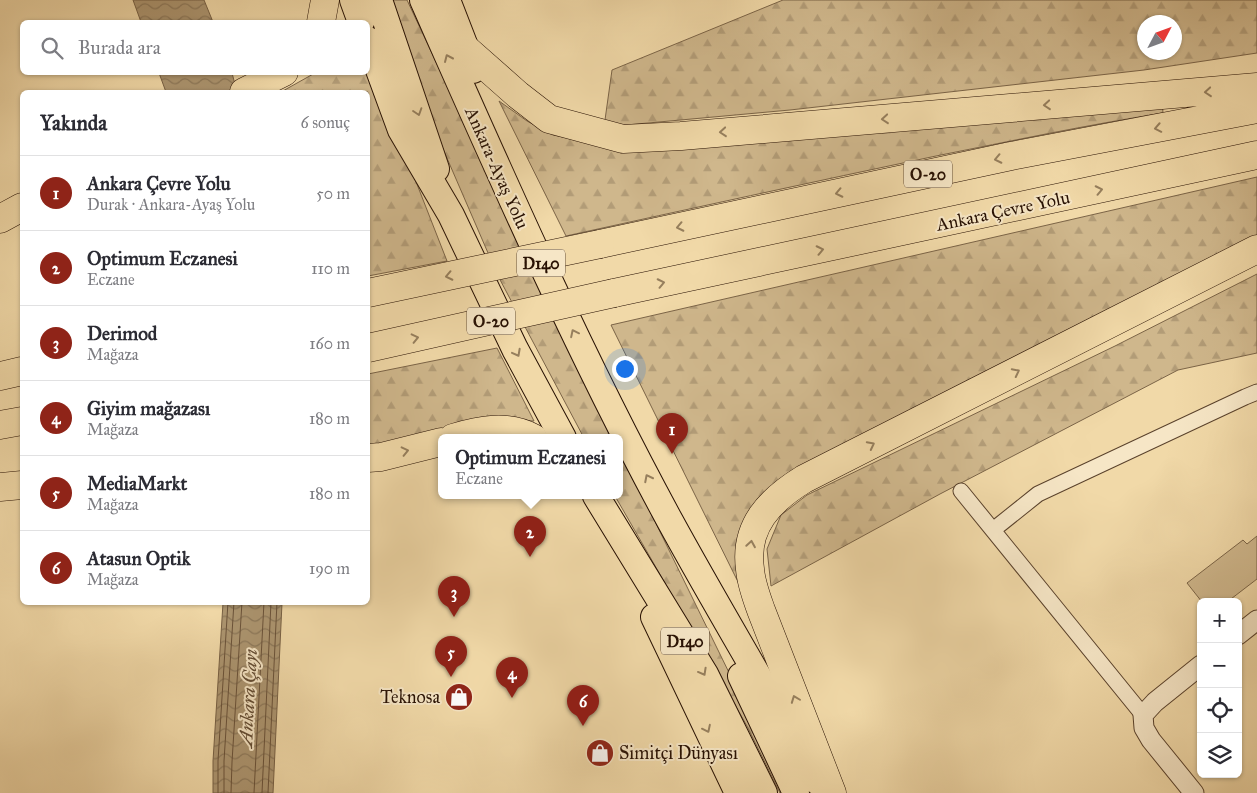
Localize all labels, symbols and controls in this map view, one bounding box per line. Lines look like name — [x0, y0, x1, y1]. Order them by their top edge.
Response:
north arrow — [1137, 15, 1182, 60]
search box — [20, 20, 370, 75]
icon: search — [38, 34, 66, 62]
text: Burada ara — [78, 36, 161, 59]
one-way arrow — [444, 54, 455, 63]
one-way arrow — [1204, 86, 1212, 97]
one-way arrow — [1042, 100, 1050, 111]
street label: Ankara-Ayaş Yolu — [460, 103, 534, 233]
one-way arrow — [412, 108, 422, 116]
text: Yakında — [40, 110, 107, 136]
text: 6 sonuç — [300, 113, 350, 132]
one-way arrow — [880, 113, 888, 124]
one-way arrow — [1153, 122, 1162, 133]
one-way arrow — [718, 126, 726, 137]
one-way arrow — [994, 153, 1002, 164]
road number: O-20 — [904, 160, 952, 188]
text: Ankara Çevre Yolu — [87, 172, 231, 195]
text: 1 — [53, 184, 59, 203]
text: 50 m — [316, 184, 350, 203]
one-way arrow — [1095, 185, 1104, 196]
street label: Ankara Çevre Yolu — [933, 186, 1072, 236]
one-way arrow — [835, 187, 844, 198]
text: Durak · Ankara-Ayaş Yolu — [87, 195, 255, 214]
one-way arrow — [676, 221, 685, 231]
one-way arrow — [816, 245, 825, 255]
text: Optimum Eczanesi — [87, 247, 238, 270]
road number: D140 — [517, 250, 565, 276]
text: 2 — [52, 259, 60, 278]
text: 110 m — [311, 259, 350, 278]
text: Eczane — [87, 270, 135, 289]
one-way arrow — [445, 270, 454, 280]
one-way arrow — [657, 278, 666, 289]
road number: O-20 — [467, 308, 515, 334]
text: Derimod — [87, 322, 157, 345]
one-way arrow — [570, 329, 580, 338]
one-way arrow — [411, 333, 420, 343]
text: 3 — [53, 334, 59, 353]
text: 160 m — [309, 334, 350, 353]
text: Mağaza — [87, 345, 139, 364]
one-way arrow — [511, 348, 521, 357]
your location — [612, 356, 638, 382]
one-way arrow — [1011, 368, 1020, 378]
text: Giyim mağazası — [87, 397, 210, 420]
text: 4 — [52, 409, 60, 428]
text: 180 m — [309, 409, 350, 428]
pin: 1 — [656, 413, 688, 454]
text: Mağaza — [87, 420, 139, 439]
popup — [438, 434, 623, 499]
one-way arrow — [866, 441, 875, 451]
one-way arrow — [400, 446, 409, 457]
text: Optimum Eczanesi — [455, 446, 606, 469]
text: Eczane — [455, 469, 503, 488]
text: MediaMarkt — [87, 472, 187, 495]
one-way arrow — [644, 474, 654, 483]
text: 5 — [52, 484, 60, 503]
text: 180 m — [309, 484, 350, 503]
text: Mağaza — [87, 495, 139, 514]
pin: 2 — [514, 516, 546, 557]
one-way arrow — [746, 540, 756, 549]
text: Atasun Optik — [87, 547, 191, 570]
text: 6 — [52, 559, 60, 578]
text: 190 m — [309, 559, 350, 578]
text: Mağaza — [87, 570, 139, 589]
pin: 3 — [438, 576, 470, 617]
map controls — [1197, 598, 1242, 778]
button: + — [1197, 598, 1242, 643]
road number: D140 — [661, 627, 709, 654]
pin: 5 — [435, 636, 467, 677]
button: − — [1197, 643, 1242, 688]
water label: Ankara Çayı — [234, 648, 262, 750]
pin: 4 — [496, 657, 528, 698]
one-way arrow — [697, 667, 707, 676]
shop icon: Teknosa — [444, 682, 474, 712]
pin: 6 — [567, 685, 599, 726]
place label: Teknosa — [380, 686, 440, 708]
button: locate — [1197, 688, 1242, 733]
one-way arrow — [791, 695, 801, 703]
one-way arrow — [701, 723, 711, 732]
button: layers — [1197, 733, 1242, 778]
shop icon: Simitçi Dünyası — [585, 738, 615, 768]
place label: Simitçi Dünyası — [619, 742, 738, 764]

